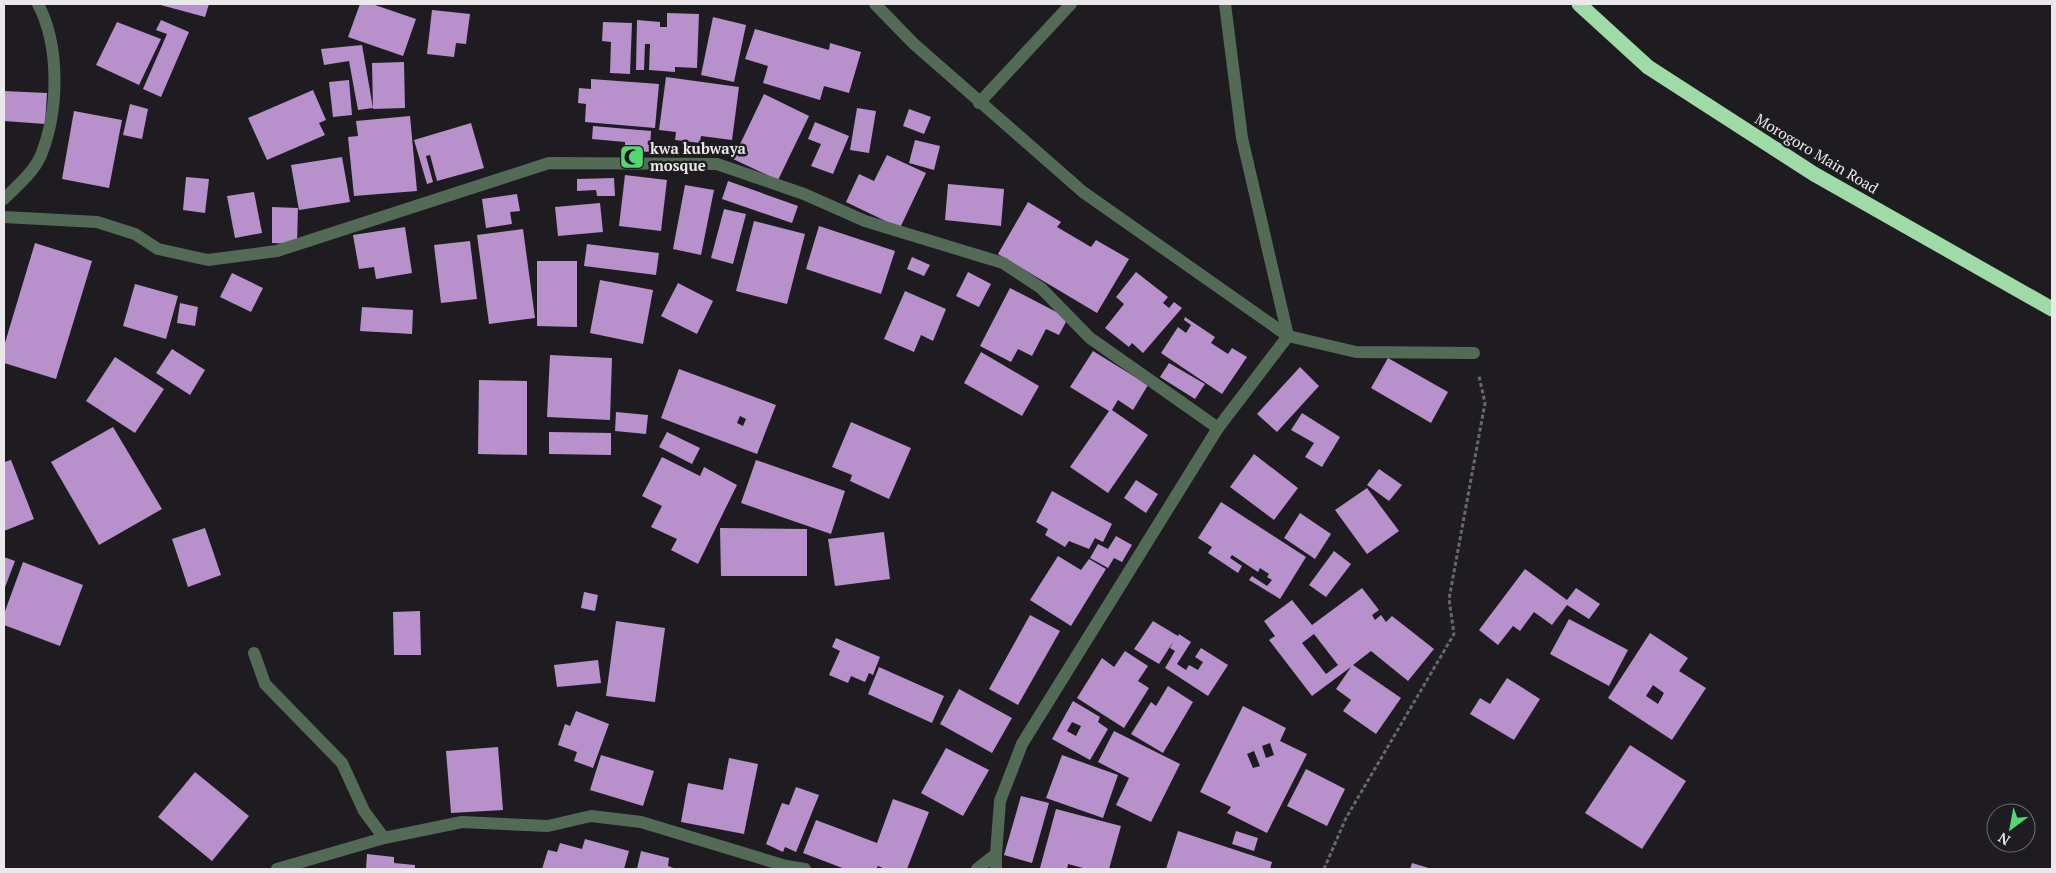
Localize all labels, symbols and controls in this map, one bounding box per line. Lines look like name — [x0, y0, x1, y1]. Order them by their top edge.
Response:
street label: Morogoro Main Road — [1752, 108, 1882, 198]
place label: kwa kubwaya mosque — [650, 138, 747, 175]
mosque icon: kwa kubwaya mosque — [619, 144, 645, 170]
north arrow — [1986, 803, 2036, 853]
text: N — [1994, 828, 2013, 850]

